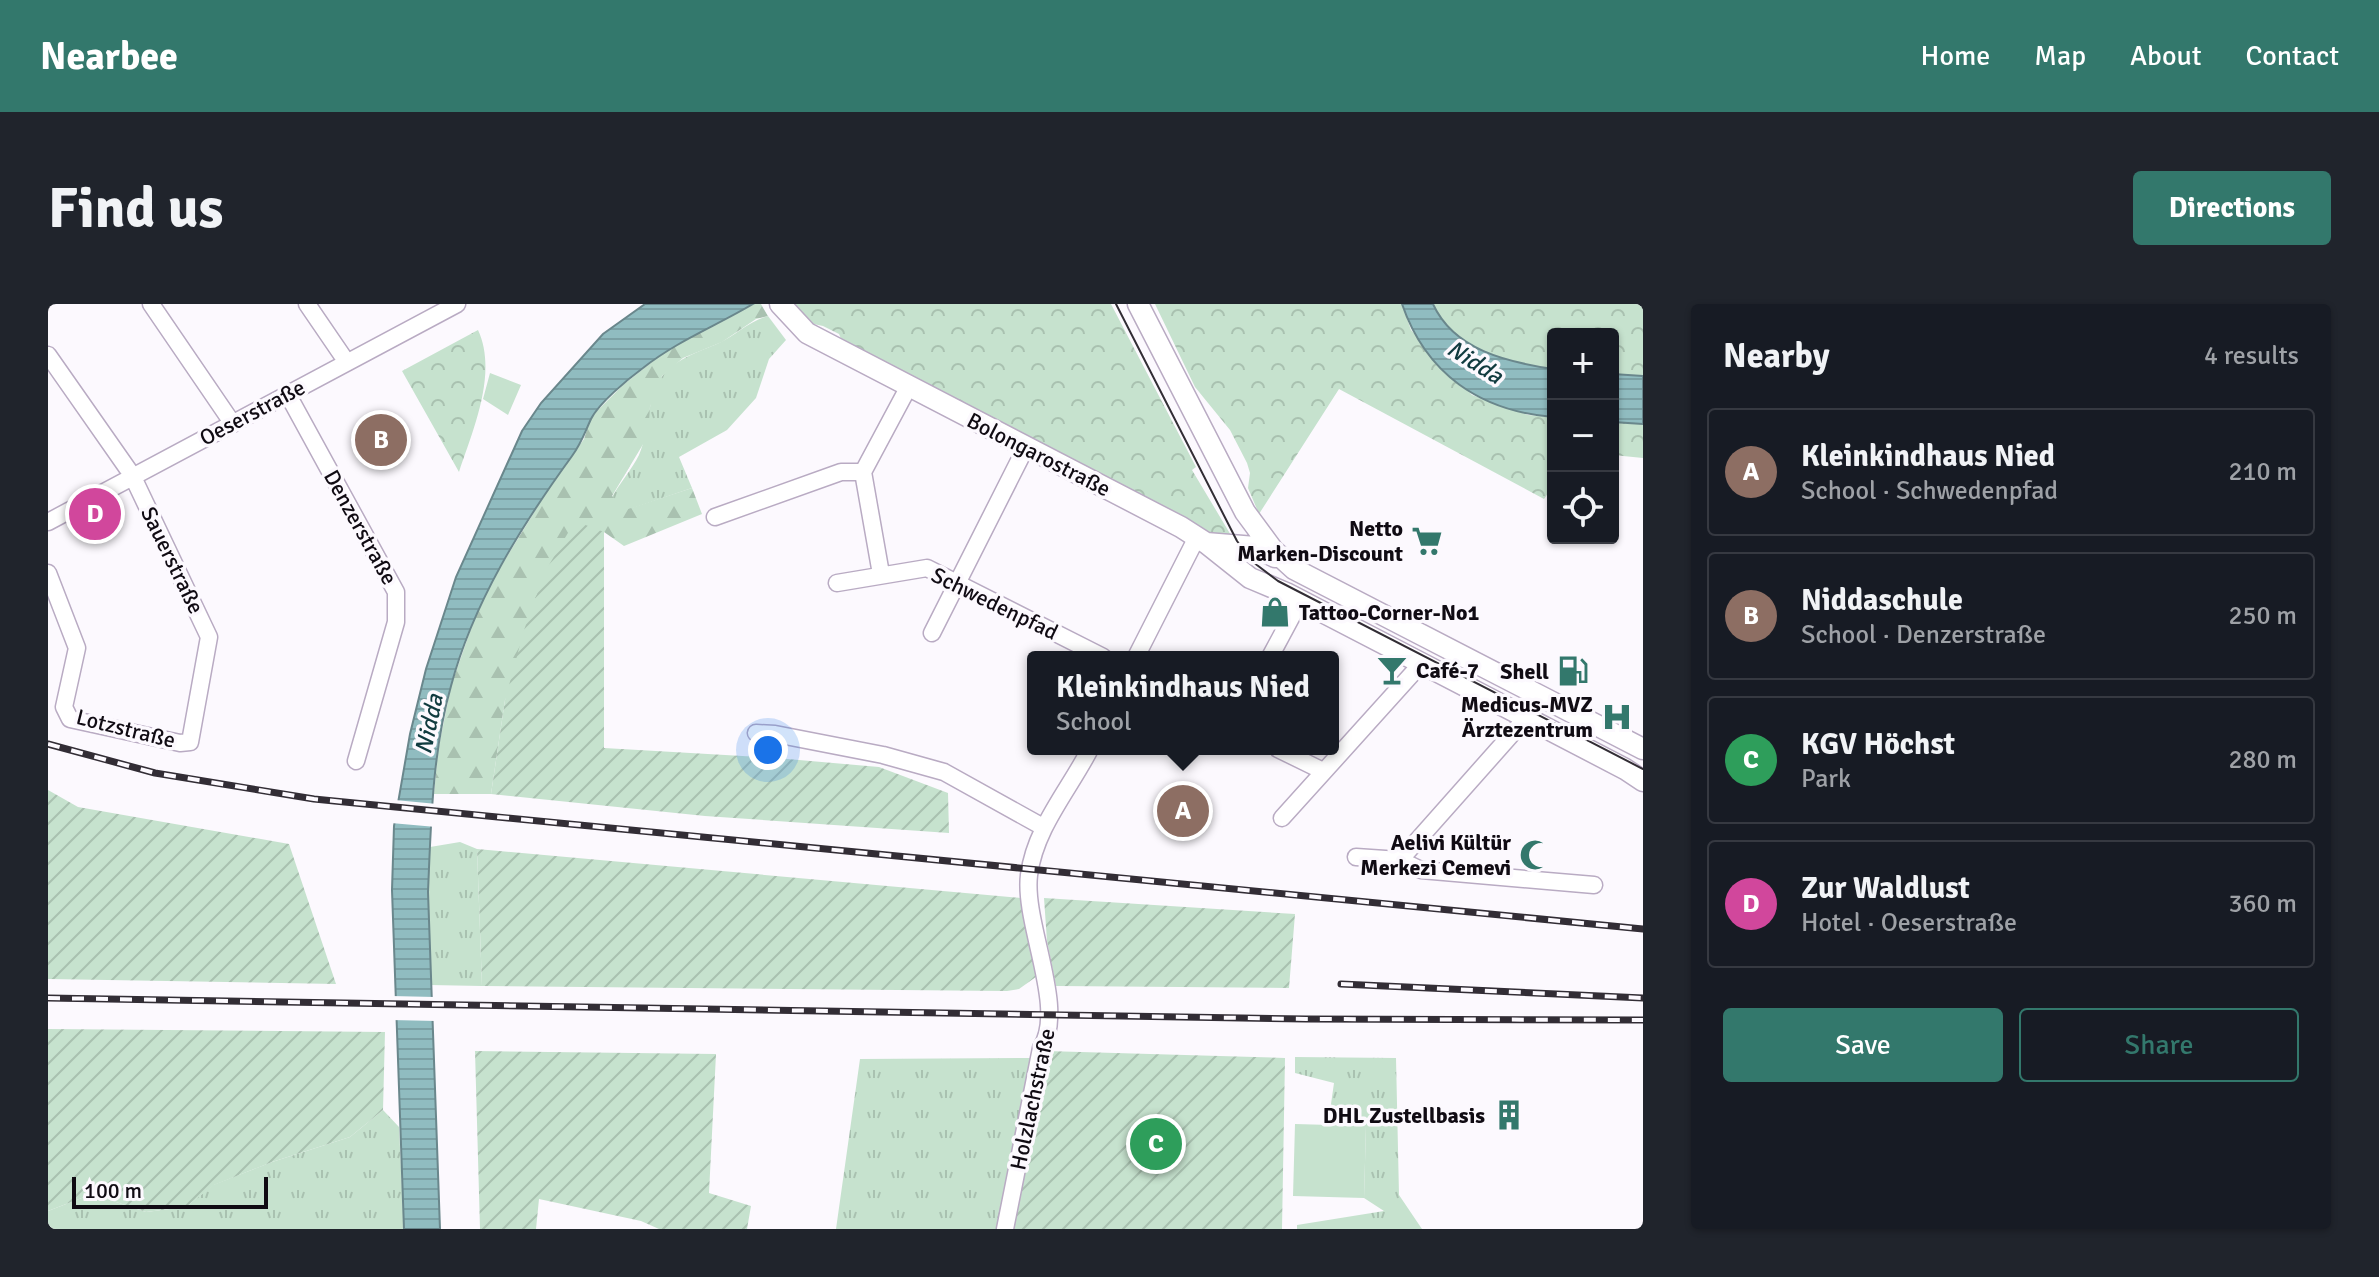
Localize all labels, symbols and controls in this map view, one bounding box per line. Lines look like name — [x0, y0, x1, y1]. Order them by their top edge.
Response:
text: Nearbee — [40, 33, 178, 80]
text: Home — [1921, 39, 1990, 73]
text: Map — [2034, 39, 2086, 73]
text: About — [2130, 39, 2202, 73]
text: Contact — [2246, 39, 2339, 73]
button: Directions — [2133, 171, 2331, 245]
text: Find us — [48, 174, 223, 243]
map controls — [1547, 328, 1619, 544]
button: + — [1547, 328, 1619, 400]
water label: Nidda — [1441, 333, 1509, 391]
text: Nearby — [1723, 335, 1830, 377]
text: 4 results — [2204, 340, 2299, 372]
street label: Oeserstraße — [195, 373, 310, 451]
button: − — [1547, 400, 1619, 472]
street label: Bolongarostraße — [962, 407, 1115, 502]
pin: B — [355, 410, 407, 470]
text: Kleinkindhaus Nied — [1801, 438, 2055, 475]
text: A — [1743, 456, 1759, 488]
text: 210 m — [2228, 456, 2297, 488]
street label: Denzerstraße — [318, 465, 403, 589]
button: locate — [1547, 472, 1619, 544]
text: School · Schwedenpfad — [1801, 475, 2058, 507]
pin: D — [69, 484, 121, 544]
street label: Sauerstraße — [135, 502, 210, 618]
place label: Netto Marken-Discount — [1237, 515, 1403, 567]
supermarket icon: Netto Marken-Discount — [1410, 524, 1444, 558]
street label: Schwedenpfad — [927, 561, 1062, 646]
text: Niddaschule — [1801, 582, 1963, 619]
shop icon: Tattoo-Corner-No1 — [1258, 595, 1292, 629]
place label: Tattoo-Corner-No1 — [1299, 599, 1480, 626]
text: B — [1743, 600, 1759, 632]
text: 250 m — [2228, 600, 2297, 632]
text: School · Denzerstraße — [1801, 619, 2046, 651]
popup — [1027, 651, 1339, 755]
bar icon: Café-7 — [1375, 653, 1409, 687]
fuel station icon: Shell — [1556, 654, 1590, 688]
place label: Café-7 — [1416, 657, 1479, 684]
place label: Shell — [1500, 658, 1549, 685]
text: Kleinkindhaus Nied — [1056, 669, 1310, 706]
water label: Nidda — [408, 691, 450, 757]
place label: Medicus-MVZ Ärztezentrum — [1461, 691, 1593, 743]
hospital icon: Medicus-MVZ Ärztezentrum — [1600, 700, 1634, 734]
street label: Lotzstraße — [73, 703, 178, 754]
text: School — [1056, 706, 1132, 738]
text: KGV Höchst — [1801, 726, 1955, 763]
your location — [748, 730, 788, 770]
text: C — [1743, 744, 1759, 776]
text: 280 m — [2228, 744, 2297, 776]
text: Park — [1801, 763, 1851, 795]
pin: A — [1157, 781, 1209, 841]
place label: Aelivi Kültür Merkezi Cemevi — [1360, 829, 1511, 881]
mosque icon: Aelivi Kültür Merkezi Cemevi — [1518, 838, 1552, 872]
text: Zur Waldlust — [1801, 870, 1970, 907]
text: D — [1742, 888, 1760, 920]
text: 360 m — [2228, 888, 2297, 920]
text: Hotel · Oeserstraße — [1801, 907, 2017, 939]
button: Save — [1723, 1008, 2003, 1082]
button: Share — [2019, 1008, 2299, 1082]
street label: Holzlachstraße — [1004, 1026, 1061, 1172]
building icon: DHL Zustellbasis — [1492, 1098, 1526, 1132]
place label: DHL Zustellbasis — [1323, 1102, 1485, 1129]
pin: C — [1130, 1114, 1182, 1174]
scale bar — [72, 1173, 268, 1209]
text: 100 m — [84, 1177, 142, 1204]

